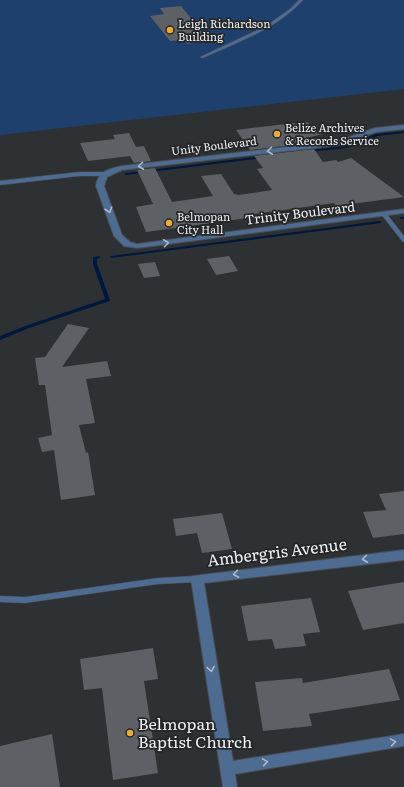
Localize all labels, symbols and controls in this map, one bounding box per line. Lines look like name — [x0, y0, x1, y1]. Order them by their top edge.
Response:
place label: Leigh Richardson Building — [178, 15, 270, 44]
marker: Leigh Richardson Building — [165, 25, 175, 35]
place label: Belize Archives & Records Service — [285, 119, 379, 148]
marker: Belize Archives & Records Service — [272, 129, 282, 139]
street label: Unity Boulevard — [170, 132, 258, 158]
one-way arrow — [267, 146, 273, 155]
one-way arrow — [138, 161, 144, 170]
street label: Trinity Boulevard — [244, 196, 356, 229]
one-way arrow — [104, 207, 113, 214]
place label: Belmopan City Hall — [177, 208, 230, 237]
marker: Belmopan City Hall — [164, 218, 174, 228]
one-way arrow — [163, 239, 169, 248]
street label: Ambergris Avenue — [206, 531, 348, 571]
one-way arrow — [362, 555, 368, 564]
one-way arrow — [233, 570, 239, 579]
one-way arrow — [206, 666, 215, 672]
place label: Belmopan Baptist Church — [138, 711, 253, 753]
marker: Belmopan Baptist Church — [125, 728, 135, 738]
one-way arrow — [390, 738, 396, 746]
one-way arrow — [262, 758, 268, 767]

